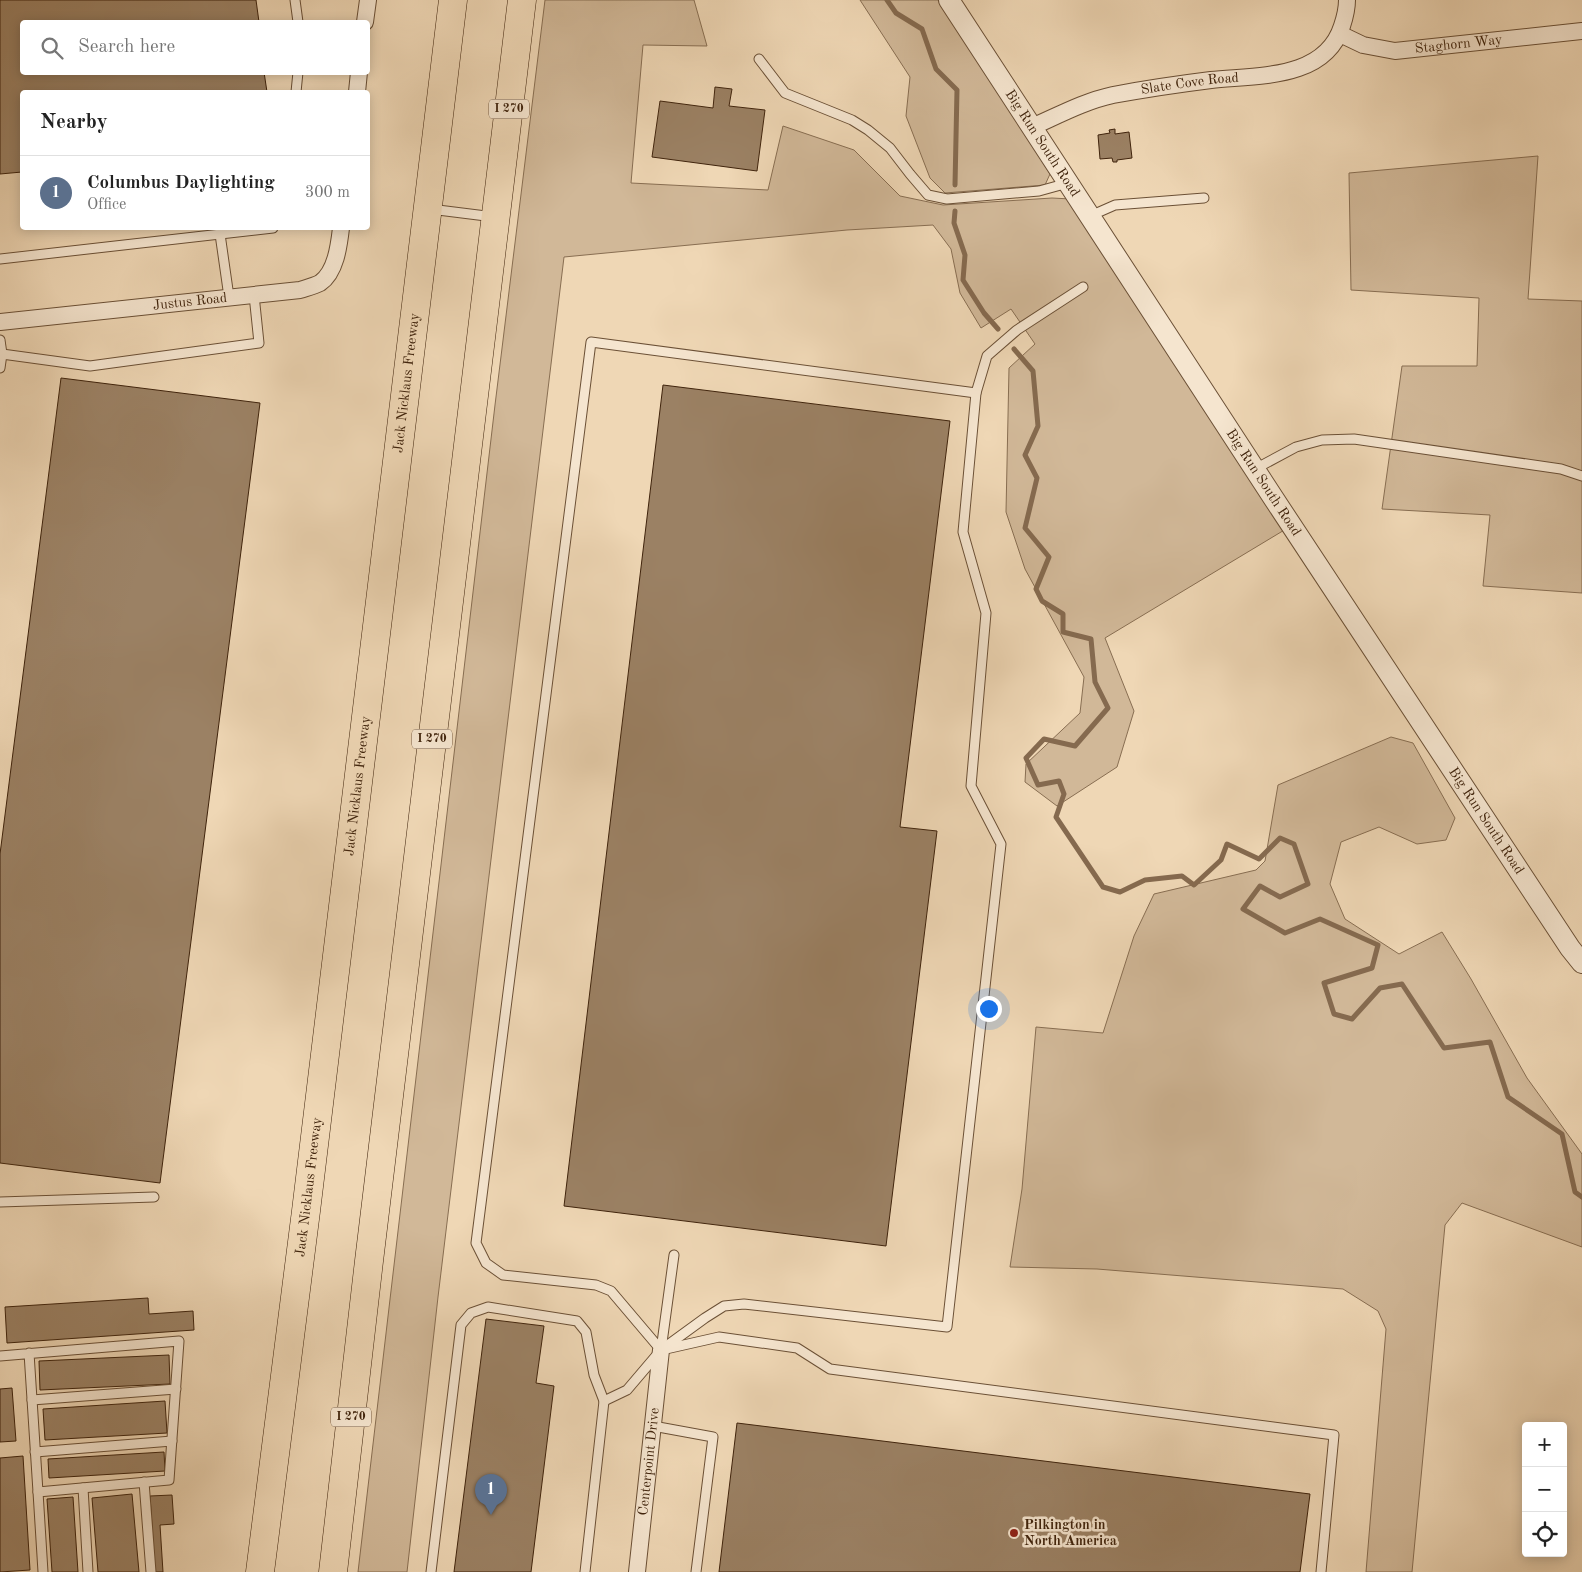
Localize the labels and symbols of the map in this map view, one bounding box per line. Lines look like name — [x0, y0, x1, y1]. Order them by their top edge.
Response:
street label: Staghorn Way — [1414, 33, 1504, 56]
street label: Slate Cove Road — [1140, 71, 1239, 97]
street label: Big Run South Road — [1002, 87, 1082, 199]
road number: I 270 — [489, 100, 529, 118]
street label: Justus Road — [152, 291, 228, 313]
street label: Jack Nicklaus Freeway — [391, 312, 422, 454]
street label: Big Run South Road — [1223, 427, 1303, 539]
street label: Jack Nicklaus Freeway — [342, 715, 373, 857]
road number: I 270 — [412, 730, 452, 749]
street label: Big Run South Road — [1446, 765, 1526, 877]
your location — [976, 996, 1002, 1022]
street label: Jack Nicklaus Freeway — [293, 1116, 324, 1258]
street label: Centerpoint Drive — [636, 1407, 662, 1516]
road number: I 270 — [331, 1408, 371, 1426]
pin: 1 — [475, 1474, 507, 1515]
place label: Pilkington in North America — [1024, 1518, 1117, 1548]
marker: Pilkington in North America — [1008, 1527, 1020, 1539]

